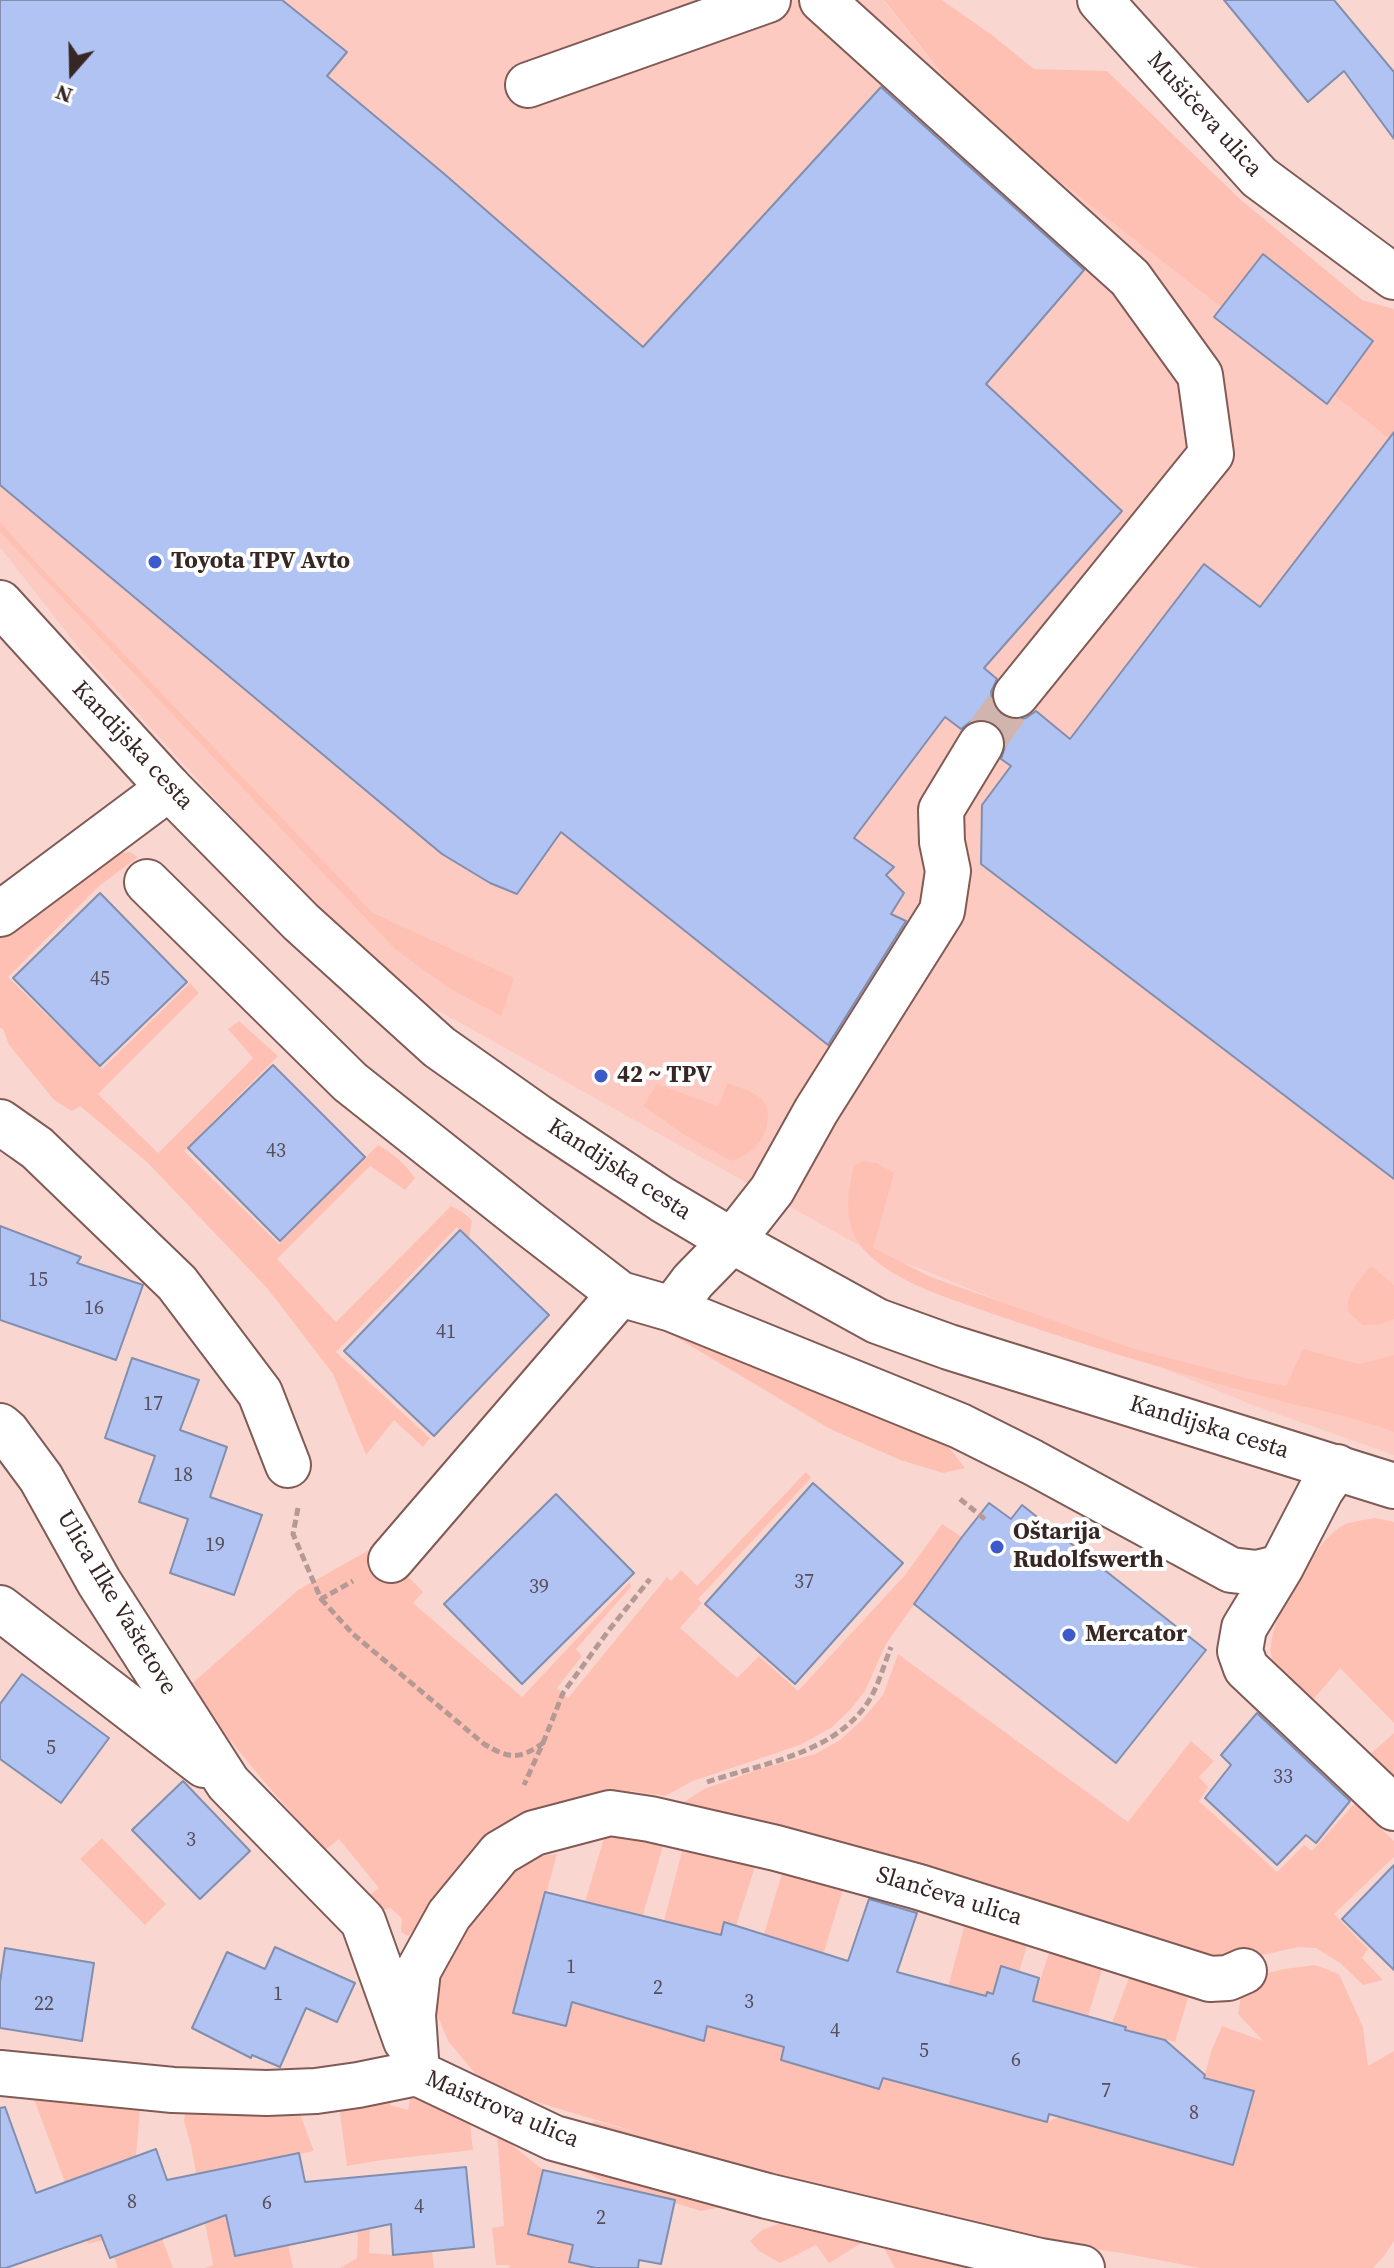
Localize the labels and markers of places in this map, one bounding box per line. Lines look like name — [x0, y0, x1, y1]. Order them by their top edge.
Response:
place label: Toyota TPV Avto — [171, 548, 350, 576]
marker: Toyota TPV Avto — [146, 553, 164, 571]
place label: 42 ~ TPV — [617, 1062, 712, 1090]
marker: 42 ~ TPV — [592, 1067, 610, 1085]
place label: Oštarija Rudolfswerth — [1013, 1519, 1164, 1575]
marker: Oštarija Rudolfswerth — [988, 1538, 1006, 1556]
place label: Mercator — [1085, 1621, 1187, 1649]
marker: Mercator — [1060, 1626, 1078, 1644]

